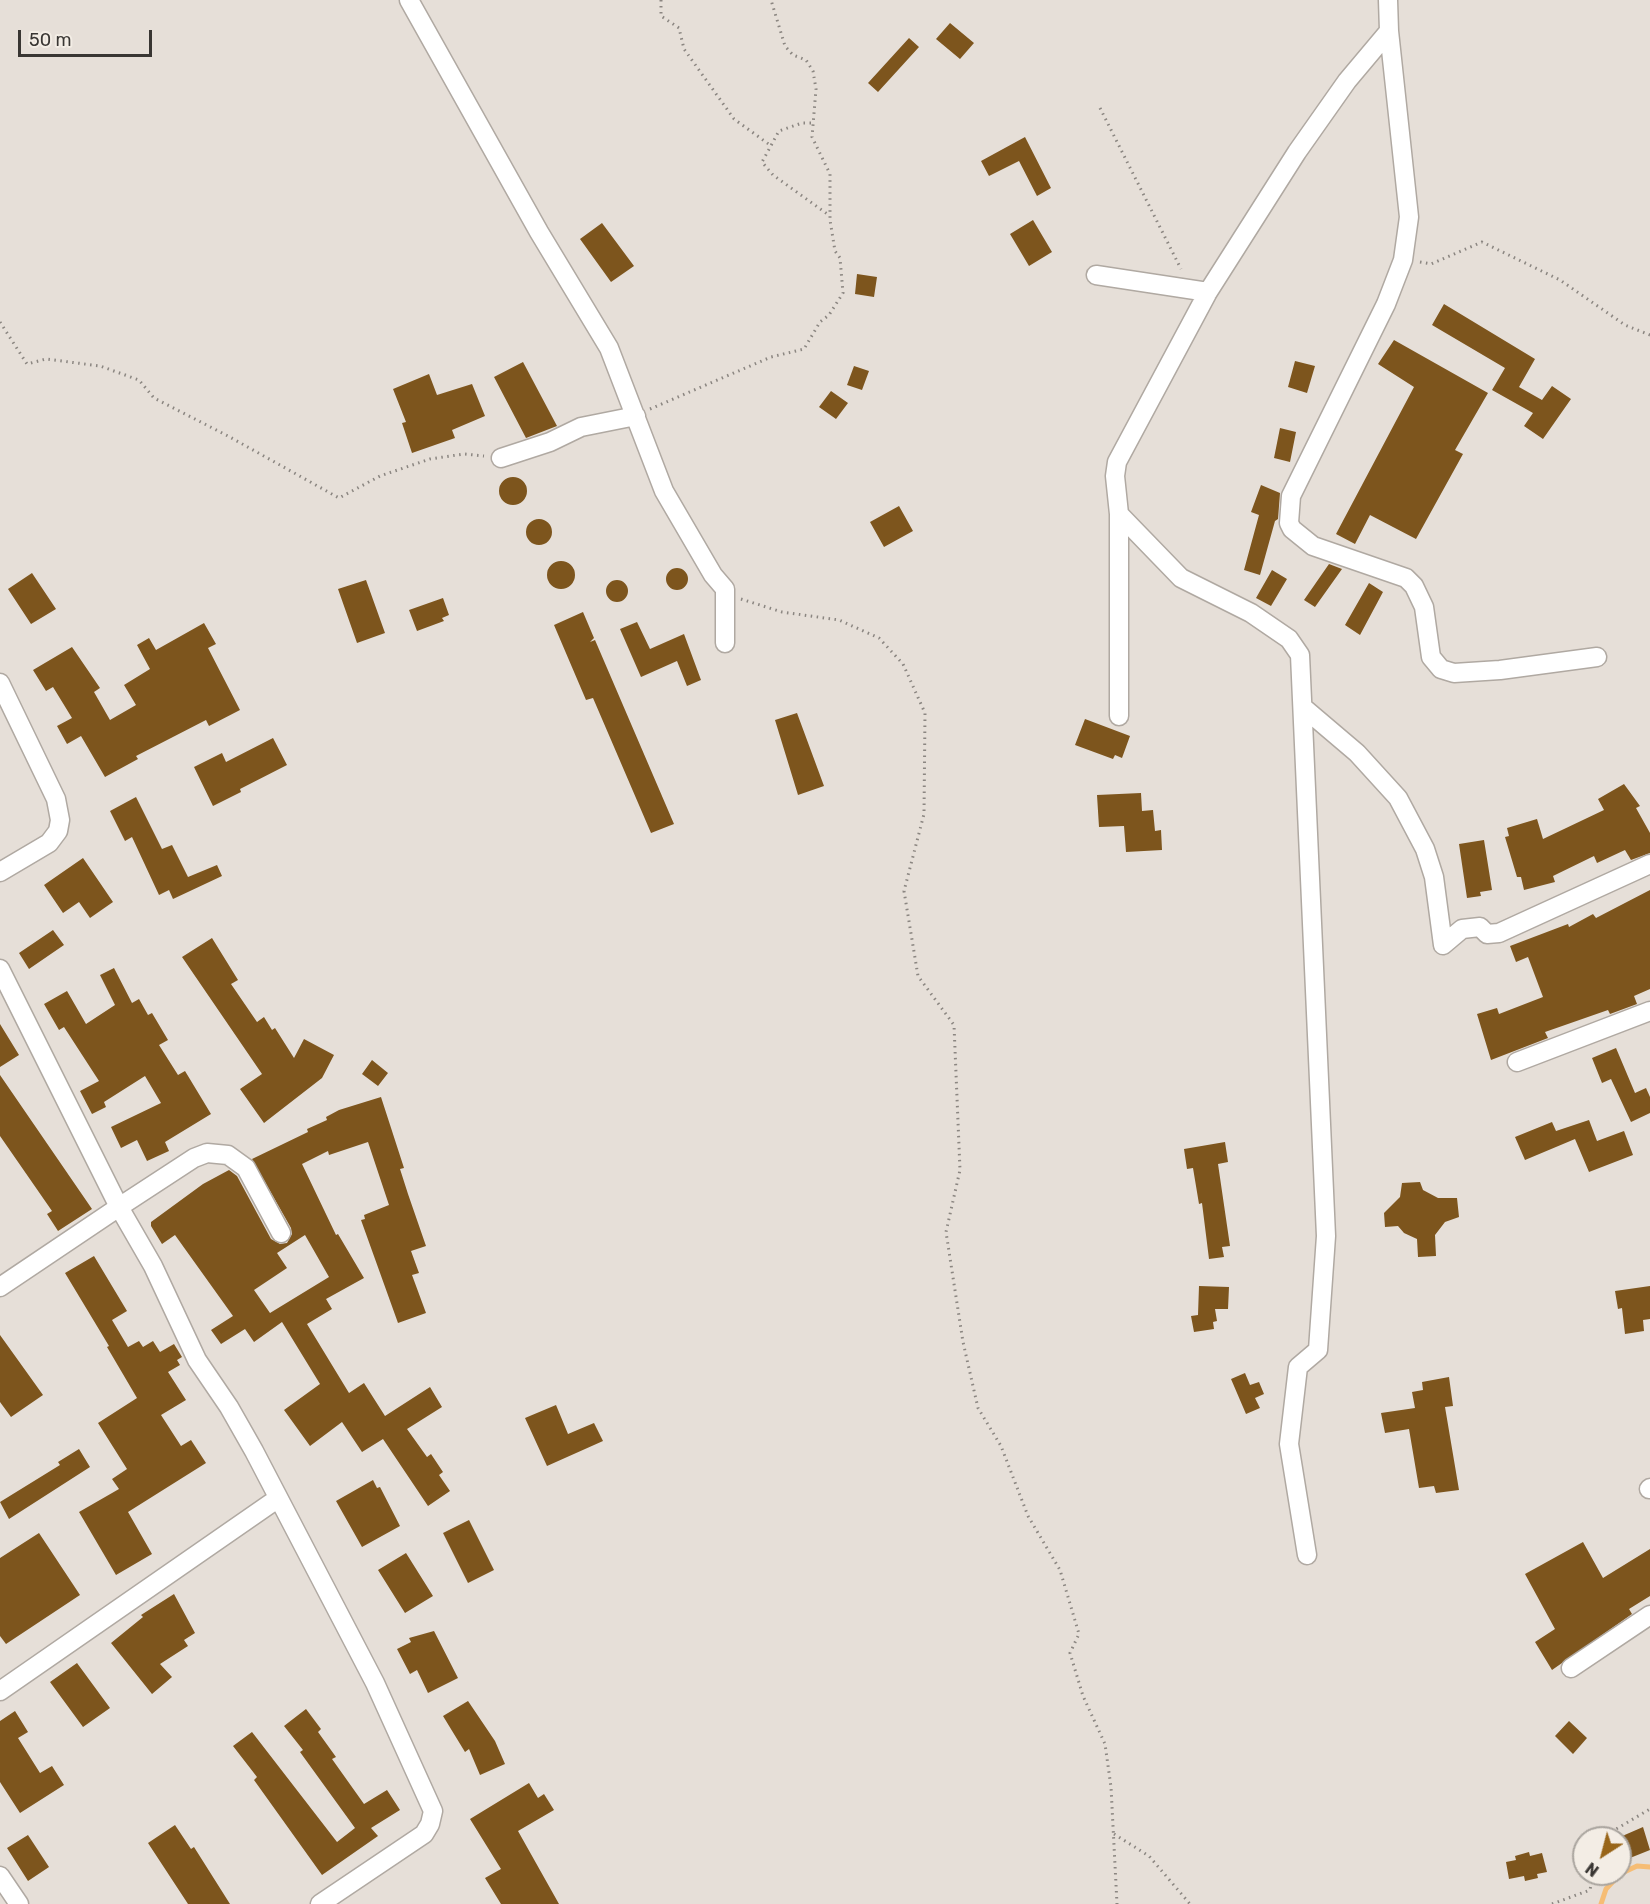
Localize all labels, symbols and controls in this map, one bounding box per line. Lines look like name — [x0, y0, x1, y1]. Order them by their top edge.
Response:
scale bar — [21, 18, 154, 56]
text: 50 m — [29, 29, 72, 51]
north arrow — [1572, 1826, 1632, 1886]
text: N — [1582, 1858, 1603, 1880]

